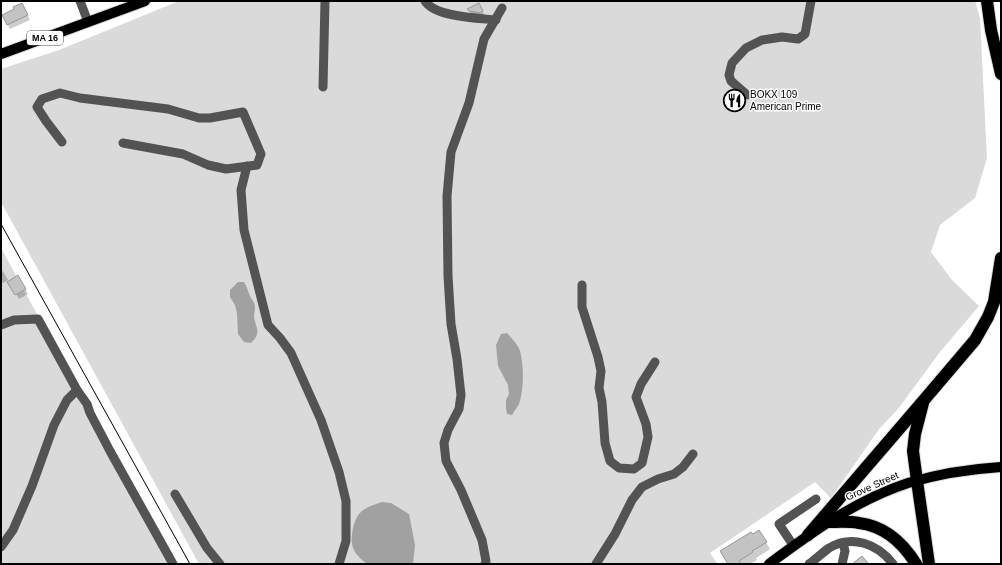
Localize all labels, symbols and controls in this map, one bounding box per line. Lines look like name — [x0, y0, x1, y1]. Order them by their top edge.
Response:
road number: MA 16 — [27, 31, 63, 45]
restaurant icon: BOKX 109 American Prime — [722, 87, 748, 113]
place label: BOKX 109 American Prime — [750, 89, 822, 112]
street label: Grove Street — [844, 469, 900, 503]

